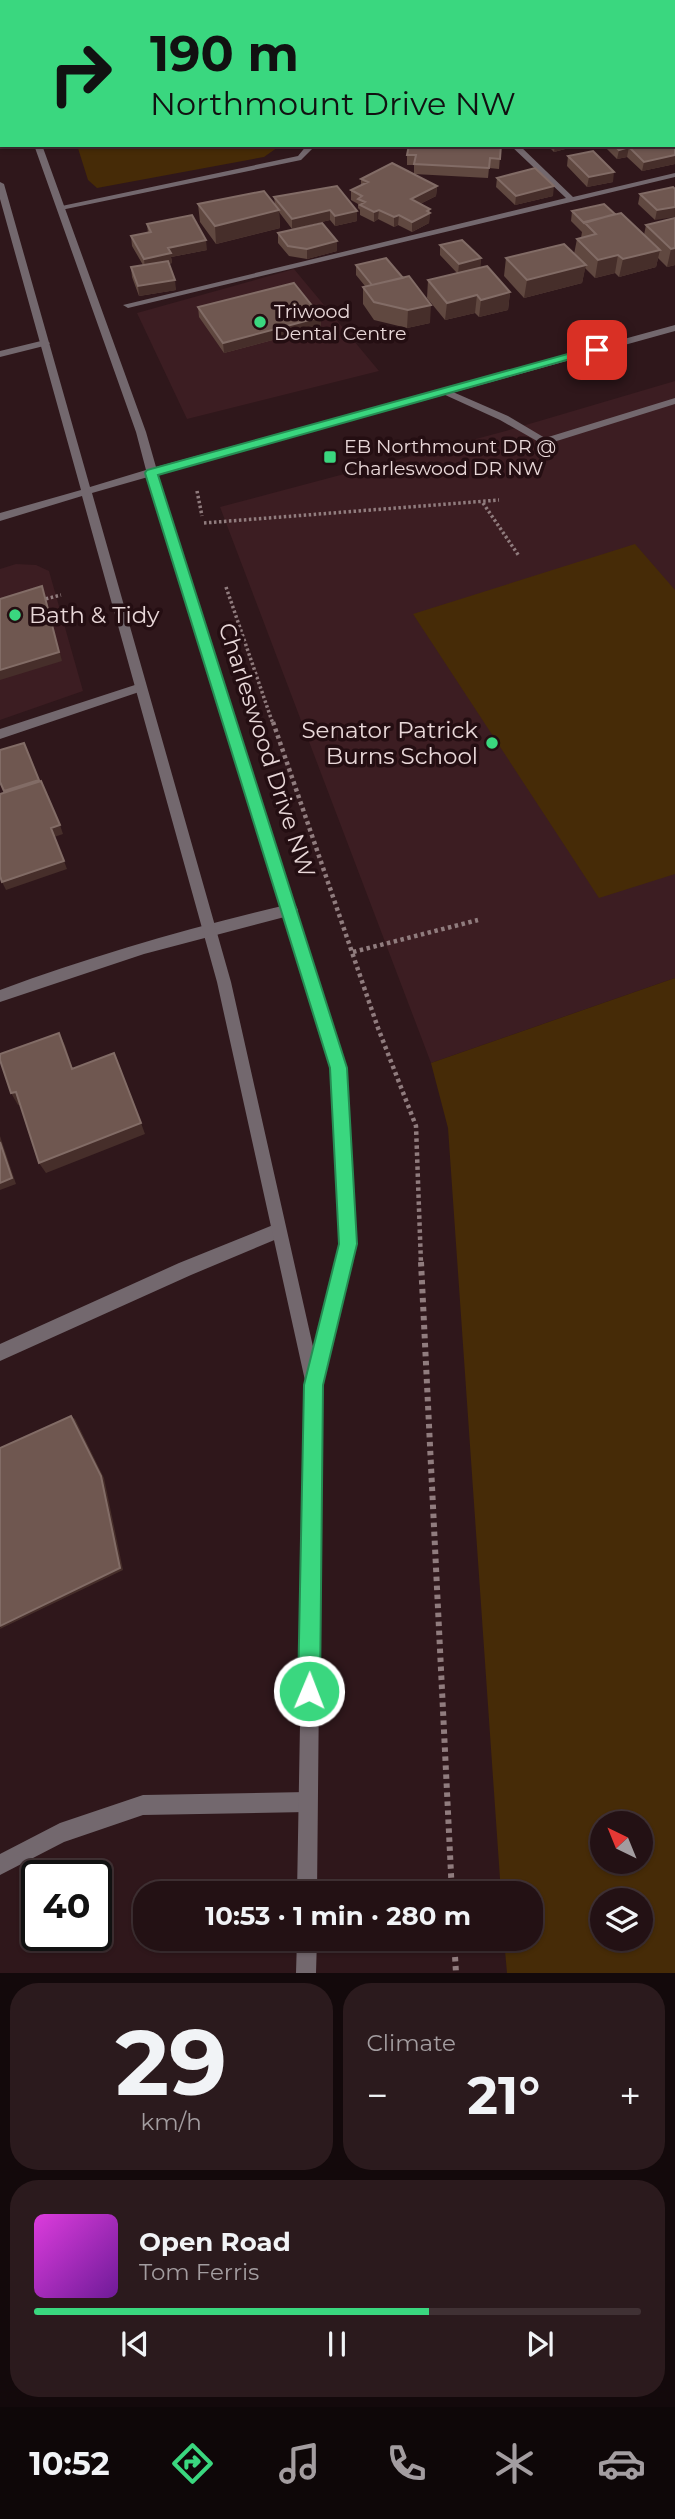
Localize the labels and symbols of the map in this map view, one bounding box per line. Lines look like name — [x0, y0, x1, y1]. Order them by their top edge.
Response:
place label: Triwood Dental Centre — [274, 300, 407, 345]
marker: Triwood Dental Centre — [252, 314, 268, 330]
pin — [567, 320, 627, 380]
place label: EB Northmount DR @ Charleswood DR NW — [344, 435, 556, 480]
marker: EB Northmount DR @ Charleswood DR NW — [322, 449, 338, 465]
place label: Bath & Tidy — [29, 601, 160, 629]
marker: Bath & Tidy — [7, 607, 23, 623]
street label: Charleswood Drive NW — [213, 619, 321, 881]
place label: Senator Patrick Burns School — [301, 716, 478, 770]
marker: Senator Patrick Burns School — [484, 735, 500, 751]
position arrow — [272, 1654, 346, 1728]
north arrow — [590, 1811, 653, 1874]
speed limit sign: 40 — [21, 1860, 112, 1951]

